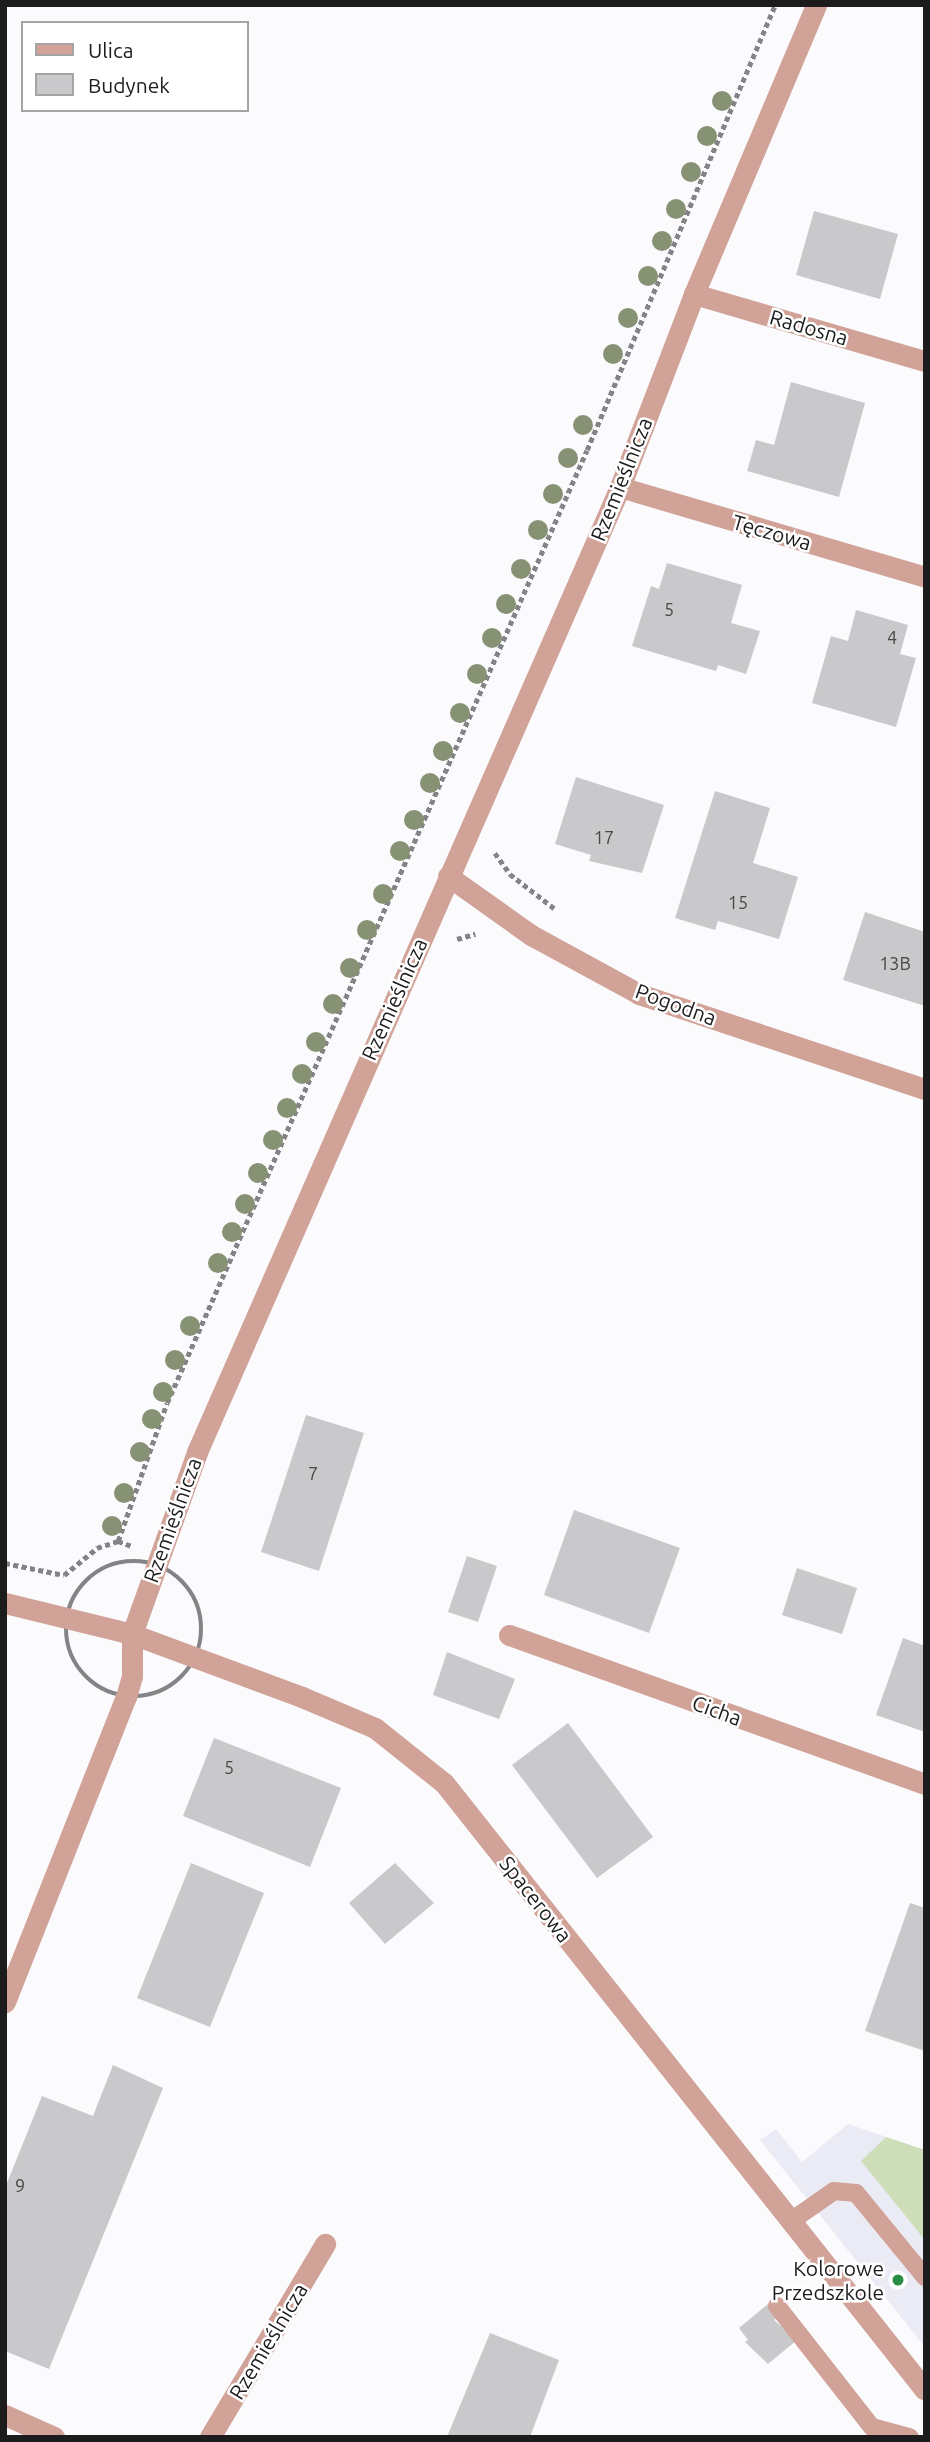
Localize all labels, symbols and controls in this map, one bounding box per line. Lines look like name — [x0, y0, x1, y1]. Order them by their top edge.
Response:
legend — [21, 21, 248, 112]
text: Ulica — [88, 38, 133, 62]
text: Budynek — [88, 73, 170, 97]
street label: Radosna — [767, 304, 851, 350]
street label: Rzemieślnicza — [585, 414, 657, 544]
street label: Tęczowa — [730, 509, 814, 555]
house number: 5 — [664, 598, 674, 620]
house number: 4 — [887, 626, 897, 648]
house number: 17 — [594, 826, 614, 848]
house number: 15 — [728, 891, 748, 913]
street label: Rzemieślnicza — [356, 934, 432, 1064]
house number: 13B — [879, 952, 911, 974]
street label: Pogodna — [632, 978, 720, 1030]
street label: Rzemieślnicza — [138, 1454, 206, 1586]
house number: 7 — [308, 1462, 318, 1484]
street label: Cicha — [689, 1690, 745, 1730]
house number: 5 — [224, 1756, 234, 1778]
street label: Spacerowa — [494, 1851, 578, 1947]
house number: 9 — [15, 2174, 25, 2196]
place label: Kolorowe Przedszkole — [772, 2255, 884, 2305]
marker: Kolorowe Przedszkole — [890, 2272, 906, 2288]
street label: Rzemieślnicza — [223, 2278, 313, 2404]

